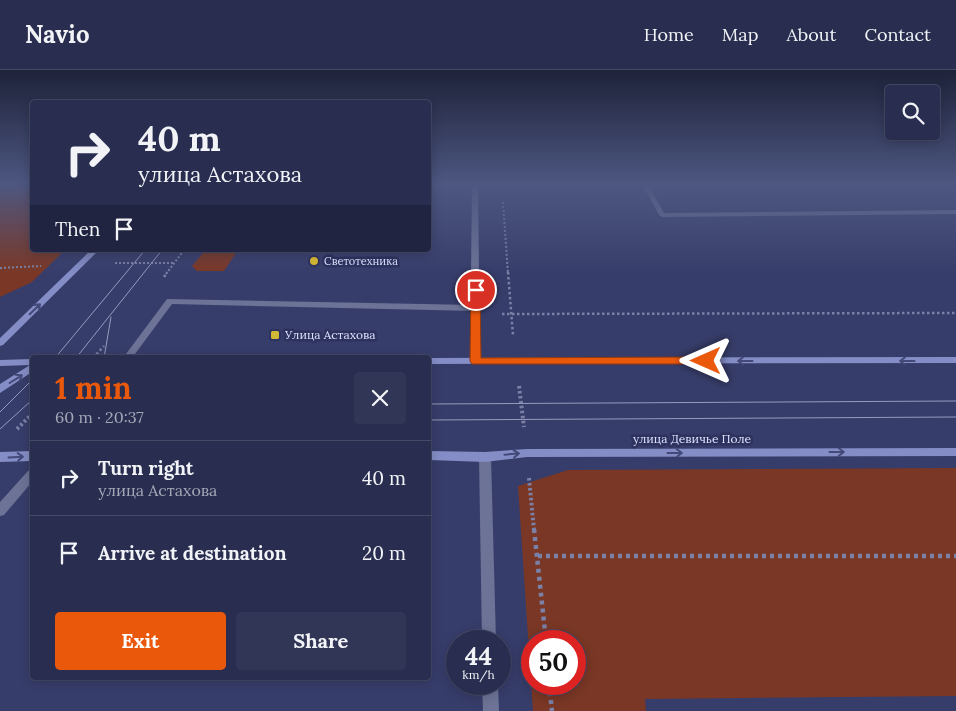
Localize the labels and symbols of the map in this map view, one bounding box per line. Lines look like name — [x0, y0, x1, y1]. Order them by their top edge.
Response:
place label: Светотехника — [324, 254, 398, 268]
marker: Светотехника — [308, 255, 320, 267]
pin — [455, 269, 497, 311]
one-way arrow — [29, 303, 41, 315]
place label: Улица Астахова — [284, 327, 376, 342]
marker: Улица Астахова — [269, 329, 281, 341]
position arrow — [679, 334, 731, 386]
one-way arrow — [737, 356, 754, 366]
one-way arrow — [900, 356, 916, 366]
one-way arrow — [9, 373, 23, 383]
street label: улица Девичье Поле — [633, 431, 752, 446]
one-way arrow — [829, 447, 845, 457]
one-way arrow — [666, 448, 683, 458]
one-way arrow — [504, 450, 520, 459]
one-way arrow — [8, 452, 24, 461]
speed limit sign: 50 — [521, 630, 586, 695]

